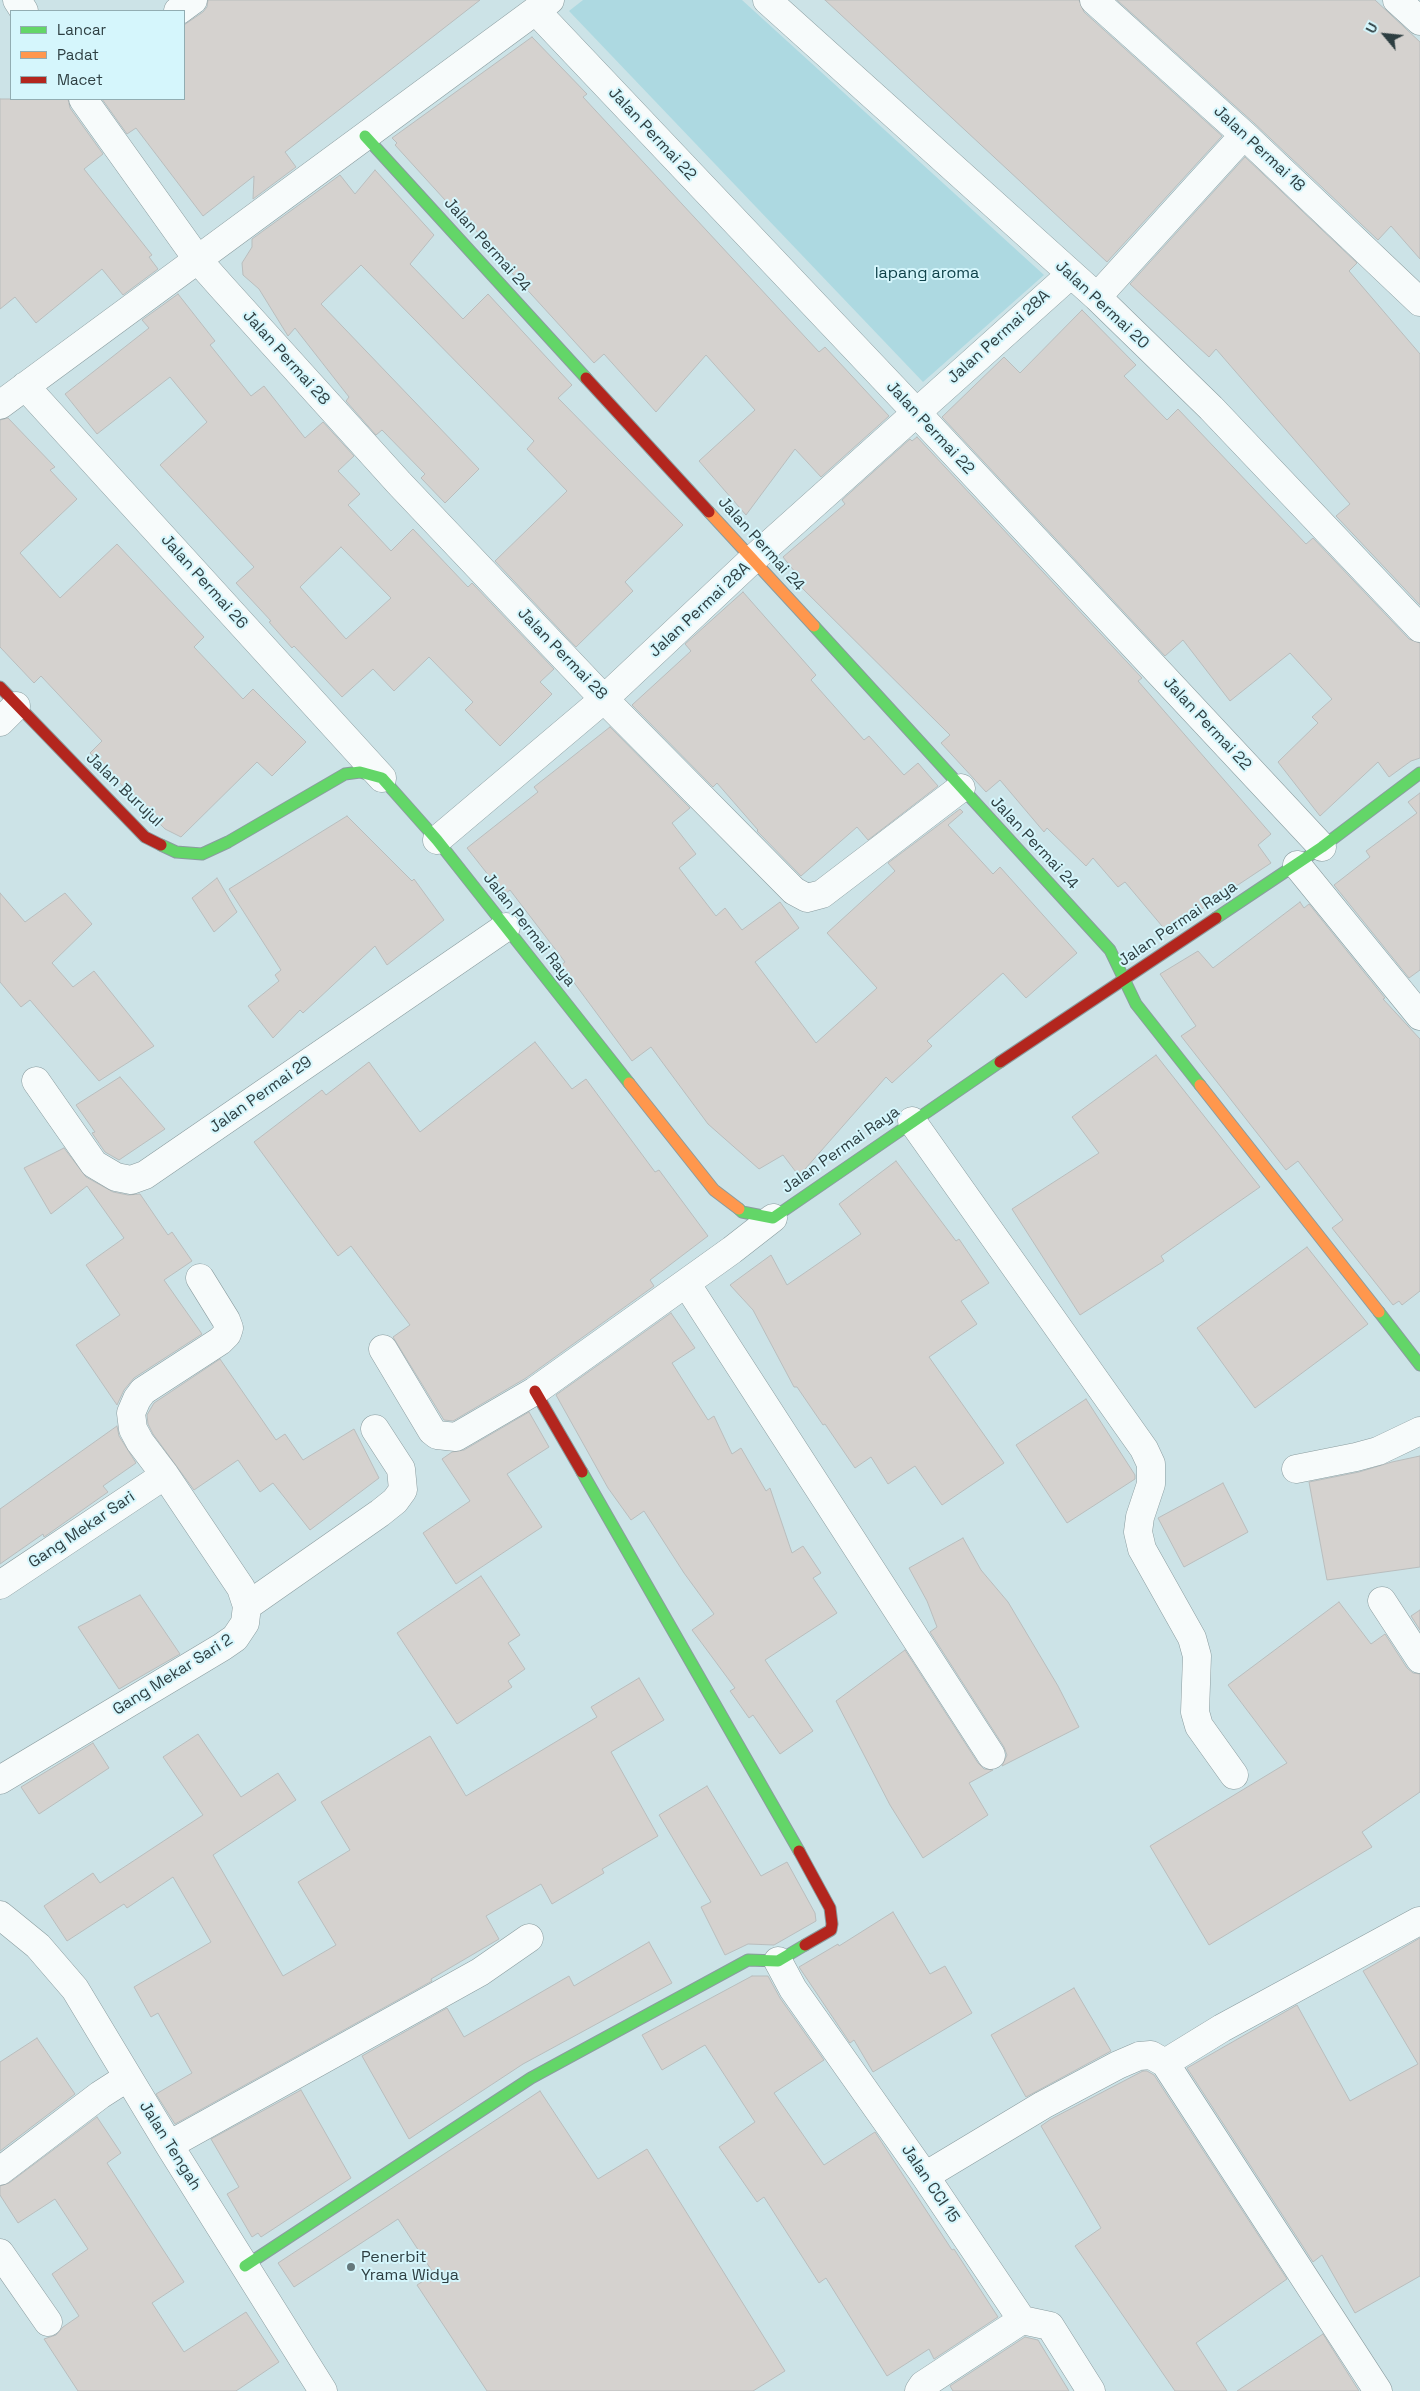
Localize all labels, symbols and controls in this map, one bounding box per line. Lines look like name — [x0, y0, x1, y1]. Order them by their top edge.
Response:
legend — [10, 10, 185, 100]
north arrow — [1360, 10, 1410, 60]
text: Lancar — [57, 20, 106, 39]
text: U — [1362, 20, 1382, 36]
text: Padat — [57, 45, 99, 64]
text: Macet — [57, 70, 103, 89]
street label: Jalan Permai 22 — [604, 83, 700, 185]
street label: Jalan Permai 18 — [1209, 102, 1309, 196]
street label: Jalan Permai 24 — [440, 194, 534, 296]
street label: Jalan Permai 20 — [1051, 257, 1153, 353]
park label: lapang aroma — [875, 264, 979, 284]
street label: Jalan Permai 28A — [944, 286, 1054, 388]
street label: Jalan Permai 28 — [238, 307, 334, 409]
street label: Jalan Permai 22 — [882, 377, 978, 479]
street label: Jalan Permai 24 — [714, 493, 808, 595]
street label: Jalan Permai 26 — [157, 531, 251, 633]
street label: Jalan Permai 28A — [646, 558, 754, 662]
street label: Jalan Permai 28 — [513, 604, 611, 704]
street label: Jalan Permai 22 — [1159, 673, 1255, 775]
street label: Jalan Burujul — [82, 749, 166, 831]
street label: Jalan Permai 24 — [986, 792, 1082, 894]
street label: Jalan Permai Raya — [479, 869, 579, 991]
street label: Jalan Permai Raya — [1115, 877, 1241, 971]
street label: Jalan Permai 29 — [206, 1053, 316, 1137]
street label: Jalan Permai Raya — [778, 1102, 904, 1198]
street label: Gang Mekar Sari — [25, 1487, 139, 1573]
street label: Gang Mekar Sari 2 — [110, 1630, 236, 1720]
street label: Jalan Tengah — [135, 2098, 205, 2194]
street label: Jalan CCI 15 — [897, 2141, 963, 2227]
place label: Penerbit Yrama Widya — [361, 2248, 459, 2286]
marker: Penerbit Yrama Widya — [345, 2261, 357, 2273]

